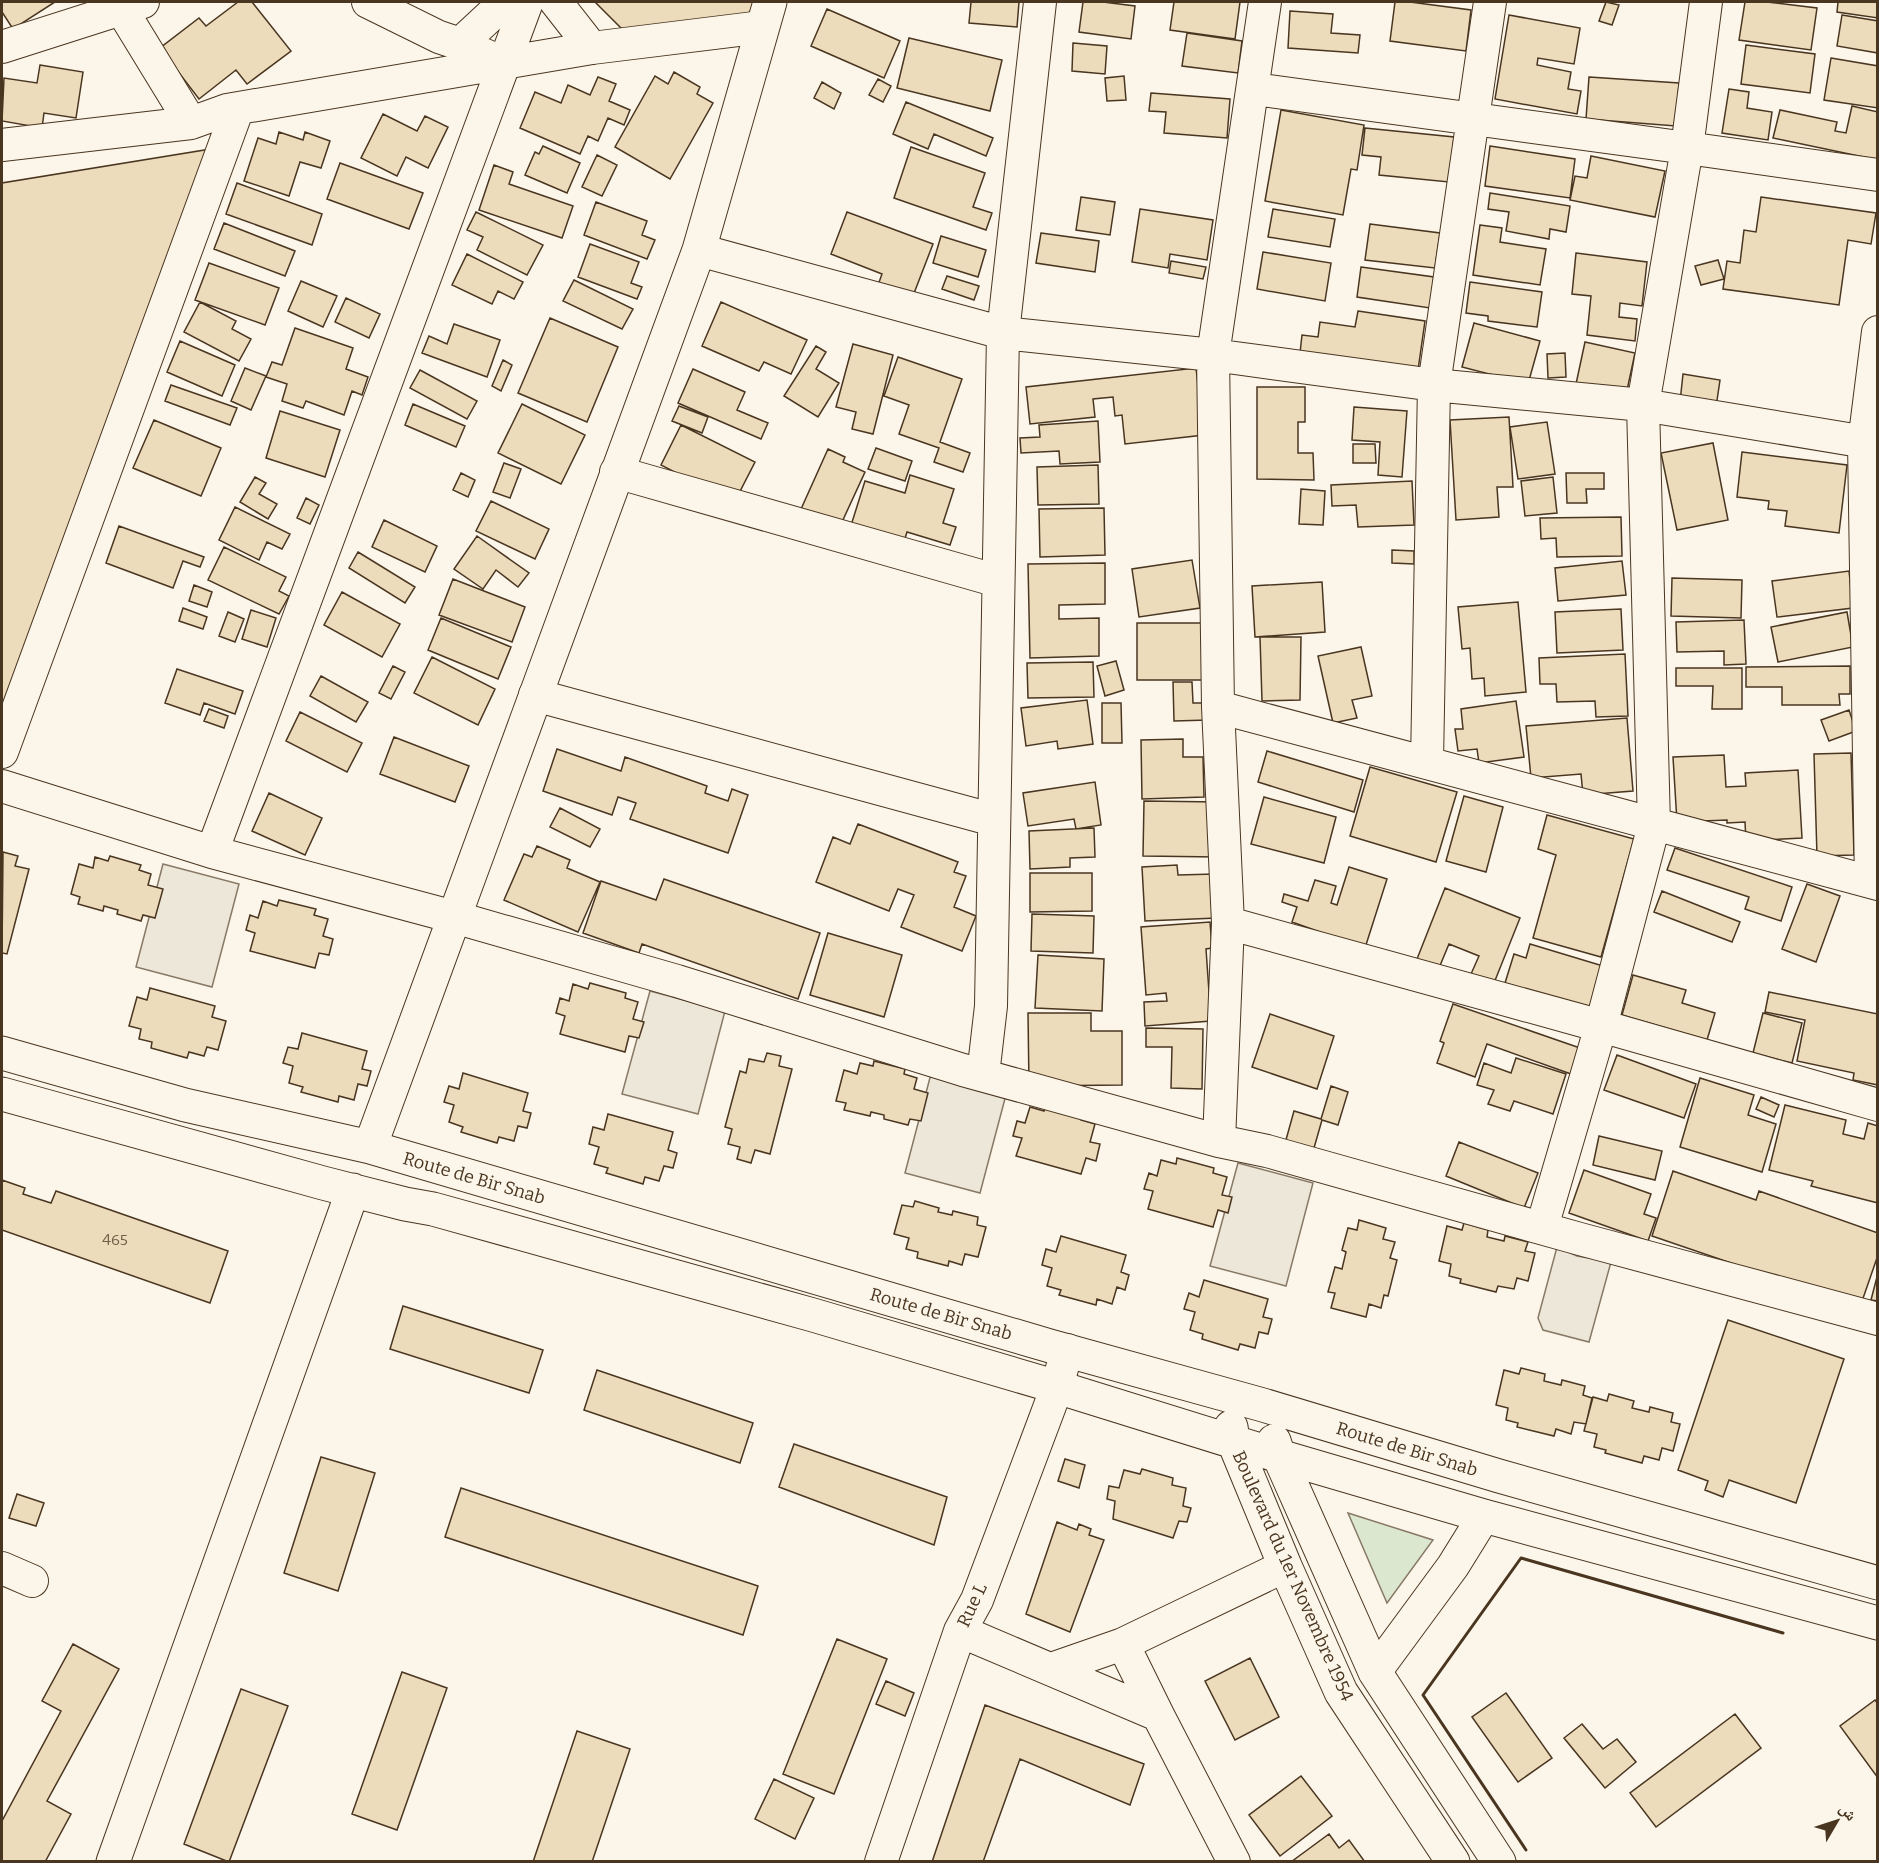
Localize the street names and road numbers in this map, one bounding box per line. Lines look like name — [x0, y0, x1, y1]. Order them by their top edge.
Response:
street label: Route de Bir Snab — [400, 1147, 548, 1209]
street label: Route de Bir Snab — [867, 1283, 1015, 1345]
street label: Route de Bir Snab — [1334, 1417, 1480, 1481]
street label: Boulevard du 1er Novembre 1954 — [1228, 1447, 1359, 1705]
street label: Rue L — [952, 1579, 992, 1631]

